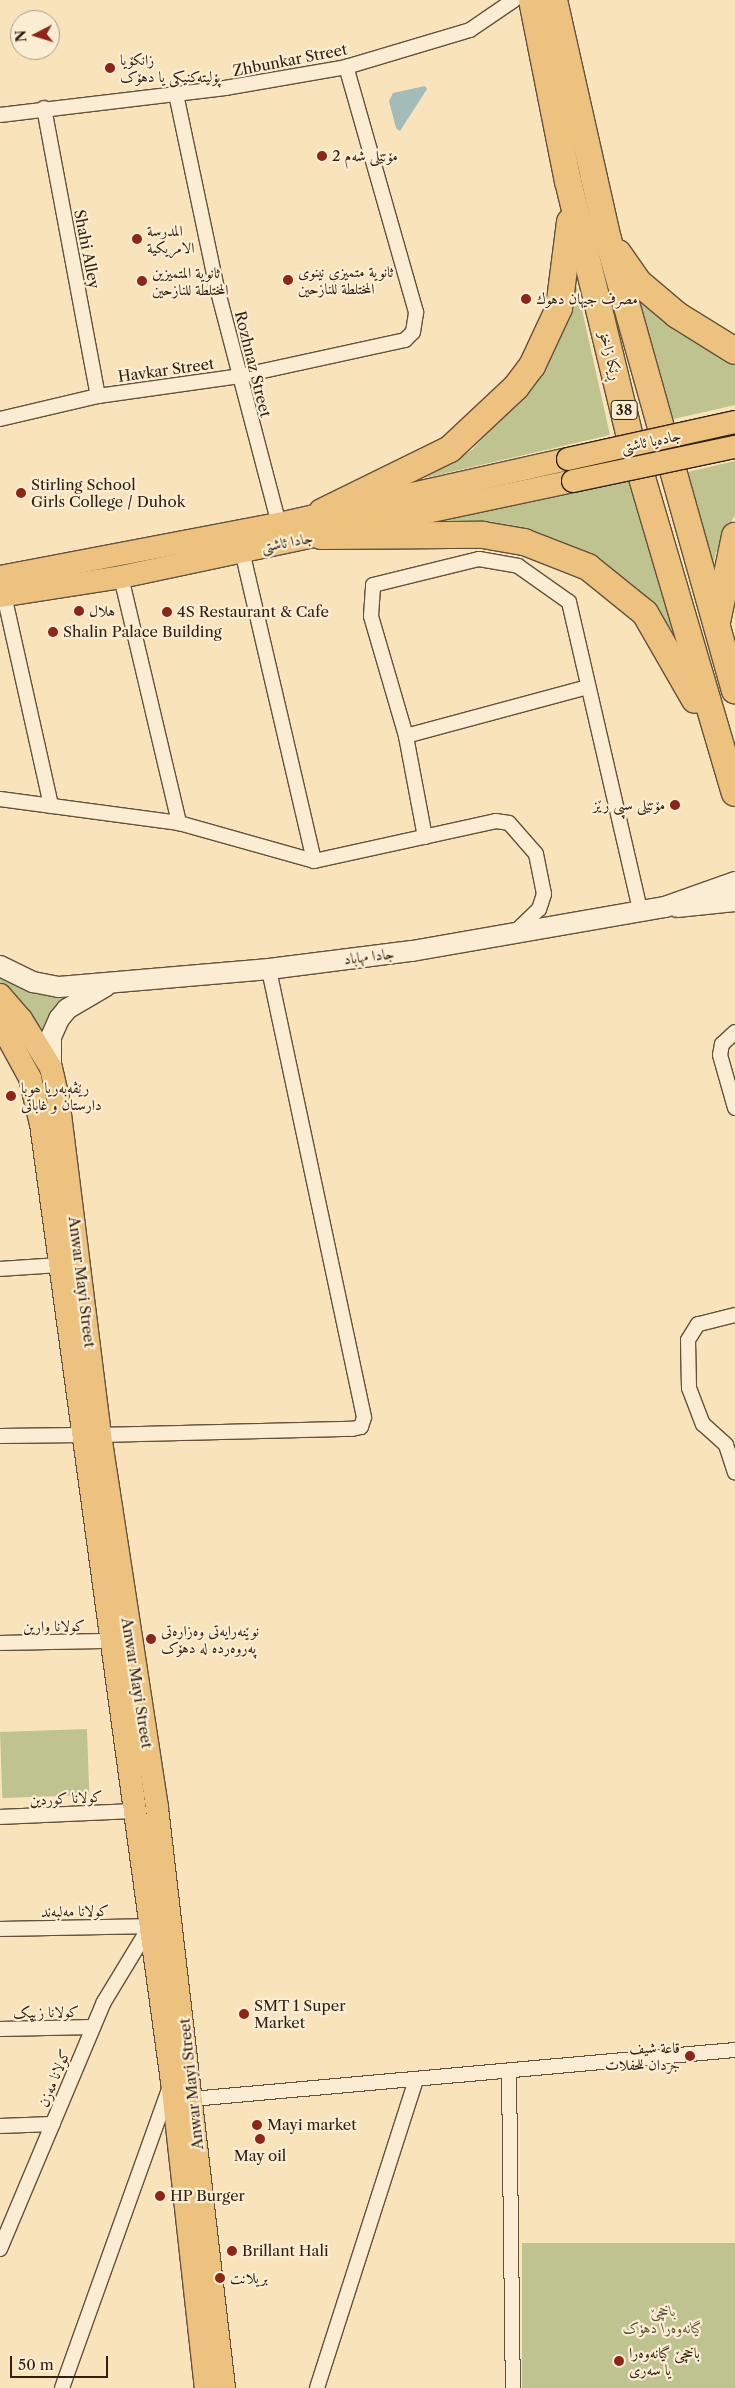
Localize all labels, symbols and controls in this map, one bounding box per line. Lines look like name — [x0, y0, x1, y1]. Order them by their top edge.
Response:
north arrow — [10, 10, 60, 60]
text: N — [12, 29, 31, 43]
street label: Zhbunkar Street — [231, 40, 349, 80]
place label: زانکۆیا پۆلیتەکنیکی یا دهۆک — [120, 50, 220, 85]
marker: زانکۆیا پۆلیتەکنیکی یا دهۆک — [104, 62, 116, 74]
place label: مۆتێلی شەم 2 — [332, 147, 398, 165]
marker: مۆتێلی شەم 2 — [316, 150, 328, 162]
street label: Shahi Alley — [70, 208, 104, 290]
place label: المدرسة الامريكية — [147, 221, 195, 256]
marker: المدرسة الامريكية — [131, 233, 143, 245]
place label: ثانوية متميزي نينوى المختلطة للنازحين — [298, 262, 393, 297]
place label: ثانوية المتميزين المختلطة للنازحين — [152, 263, 229, 298]
marker: ثانوية متميزي نينوى المختلطة للنازحين — [282, 274, 294, 286]
marker: ثانوية المتميزين المختلطة للنازحين — [136, 275, 148, 287]
place label: مصرف جيهان دهوك — [536, 290, 638, 308]
marker: مصرف جيهان دهوك — [520, 293, 532, 305]
street label: Rozhnaz Street — [231, 309, 275, 419]
street label: ڕێکا زاخۆ — [596, 330, 626, 382]
street label: Havkar Street — [117, 354, 215, 386]
road number: 38 — [610, 398, 638, 422]
street label: جادەیا ئاشتی — [619, 426, 683, 456]
place label: Stirling School Girls College / Duhok — [31, 475, 185, 510]
marker: Stirling School Girls College / Duhok — [15, 487, 27, 499]
street label: جادا ئاشتی — [260, 528, 314, 556]
place label: هلال — [89, 602, 115, 620]
place label: 4S Restaurant & Cafe — [177, 603, 329, 621]
marker: هلال — [73, 605, 85, 617]
marker: 4S Restaurant & Cafe — [161, 606, 173, 618]
place label: Shalin Palace Building — [63, 623, 222, 641]
marker: Shalin Palace Building — [47, 626, 59, 638]
place label: مۆتێلی سپی رێز — [593, 796, 665, 814]
marker: مۆتێلی سپی رێز — [669, 799, 681, 811]
street label: جادا مهاباد — [343, 944, 395, 968]
place label: رێڤەبەريا ھوبا دارستان و غاباتى — [21, 1078, 102, 1113]
marker: رێڤەبەريا ھوبا دارستان و غاباتى — [5, 1090, 17, 1102]
street label: Anwar Mayi Street — [65, 1215, 99, 1349]
street label: کولانا وارین — [23, 1616, 85, 1636]
street label: Anwar Mayi Street — [118, 1616, 156, 1750]
place label: نوێنەرایەتی وەزارەتی پەروەردە لە دهۆک — [161, 1621, 259, 1656]
marker: نوێنەرایەتی وەزارەتی پەروەردە لە دهۆک — [145, 1633, 157, 1645]
street label: کولانا کوردین — [29, 1787, 103, 1809]
street label: کولانا مەلبەند — [41, 1901, 109, 1921]
place label: SMT 1 Super Market — [254, 1996, 346, 2031]
street label: کولانا زیپک — [13, 2002, 79, 2022]
marker: SMT 1 Super Market — [238, 2008, 250, 2020]
street label: Anwar Mayi Street — [175, 2017, 207, 2151]
place label: قاعة شيف جردان للحفلات — [605, 2038, 680, 2073]
street label: کولانا مەزن — [34, 2046, 74, 2110]
marker: قاعة شيف جردان للحفلات — [684, 2050, 696, 2062]
place label: Mayi market — [267, 2116, 356, 2134]
marker: Mayi market — [251, 2119, 263, 2131]
marker: May oil — [254, 2133, 266, 2145]
place label: May oil — [233, 2147, 287, 2165]
place label: HP Burger — [170, 2187, 245, 2205]
marker: HP Burger — [154, 2190, 166, 2202]
place label: Brillant Hali — [242, 2242, 328, 2260]
marker: Brillant Hali — [226, 2245, 238, 2257]
place label: بریلانت — [230, 2269, 268, 2287]
marker: بریلانت — [214, 2272, 226, 2284]
park label: باخچێ گیانه‌وه‌را دهۆک — [623, 2301, 703, 2336]
place label: باخچێ گیانەوەرا یا سەری — [629, 2343, 700, 2378]
scale bar — [12, 2346, 110, 2378]
text: 50 m — [18, 2355, 54, 2374]
marker: باخچێ گیانەوەرا یا سەری — [613, 2355, 625, 2367]

